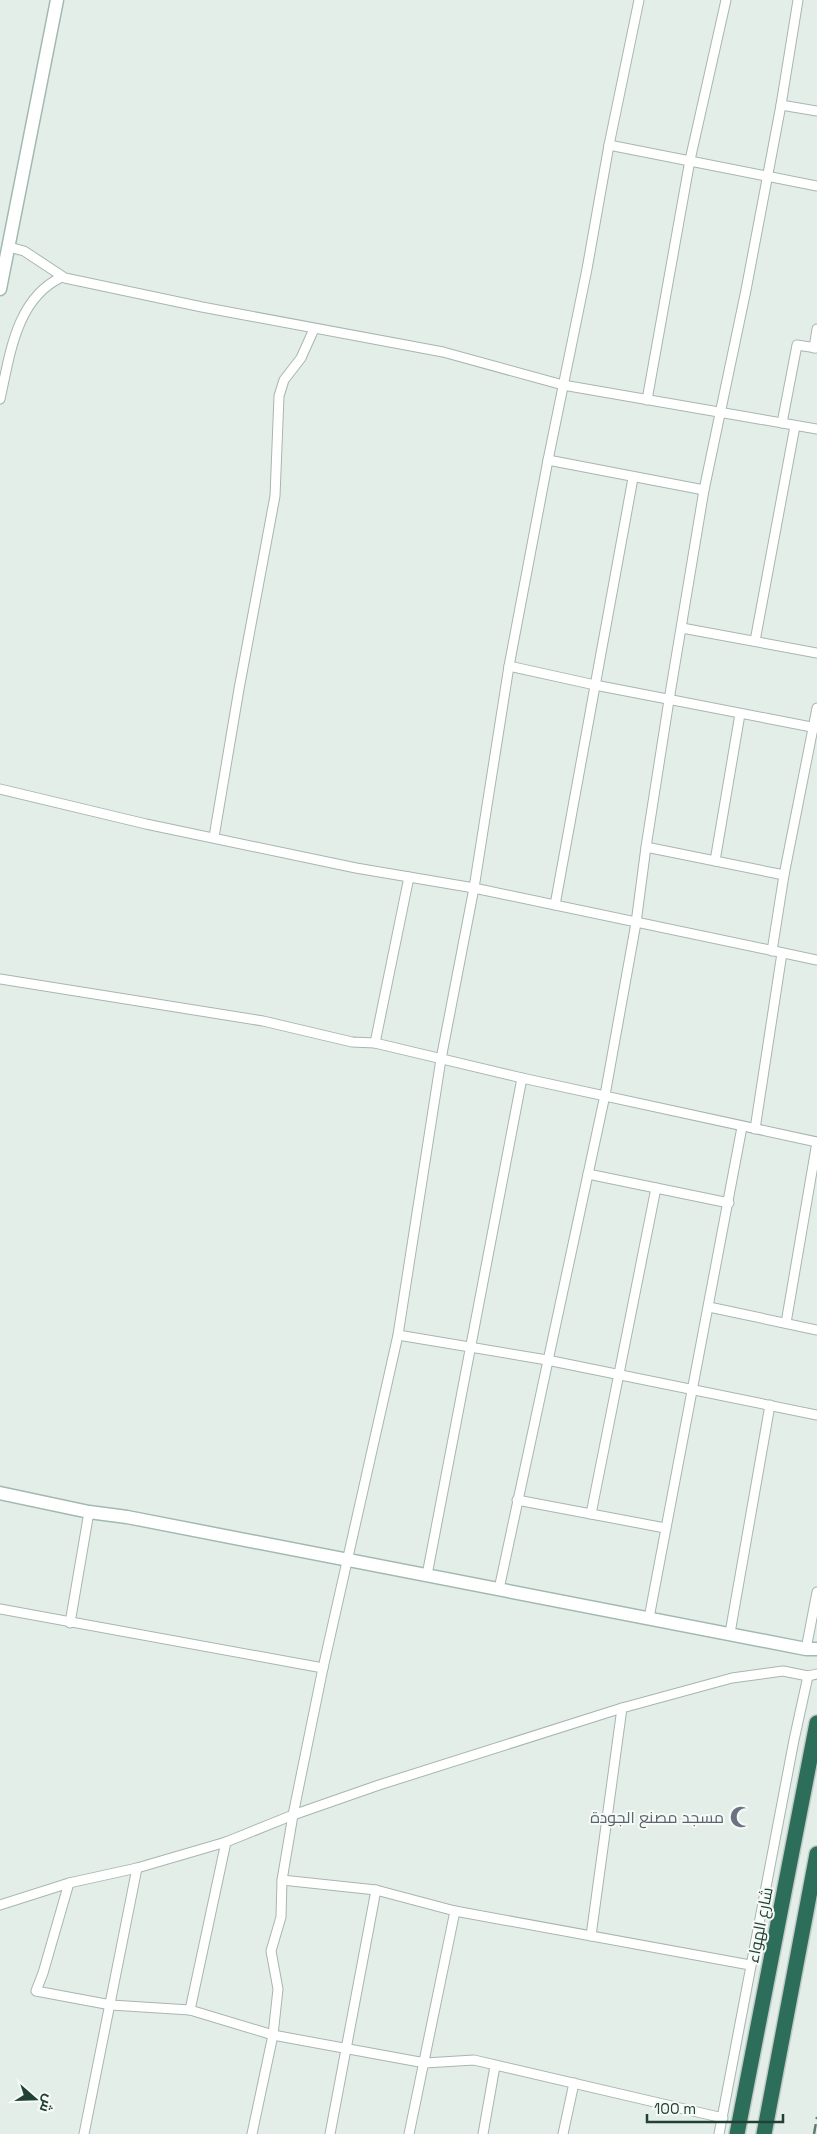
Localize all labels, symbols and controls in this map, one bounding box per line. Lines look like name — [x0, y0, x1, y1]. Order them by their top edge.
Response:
mosque icon: مسجد مصنع الجودة — [728, 1804, 754, 1830]
place label: مسجد مصنع الجودة — [590, 1807, 724, 1829]
street label: شارع الهواء — [742, 1885, 779, 1965]
north arrow — [10, 2074, 60, 2124]
text: ش — [36, 2092, 59, 2115]
scale bar — [647, 2092, 783, 2124]
text: 100 m — [654, 2099, 696, 2118]

